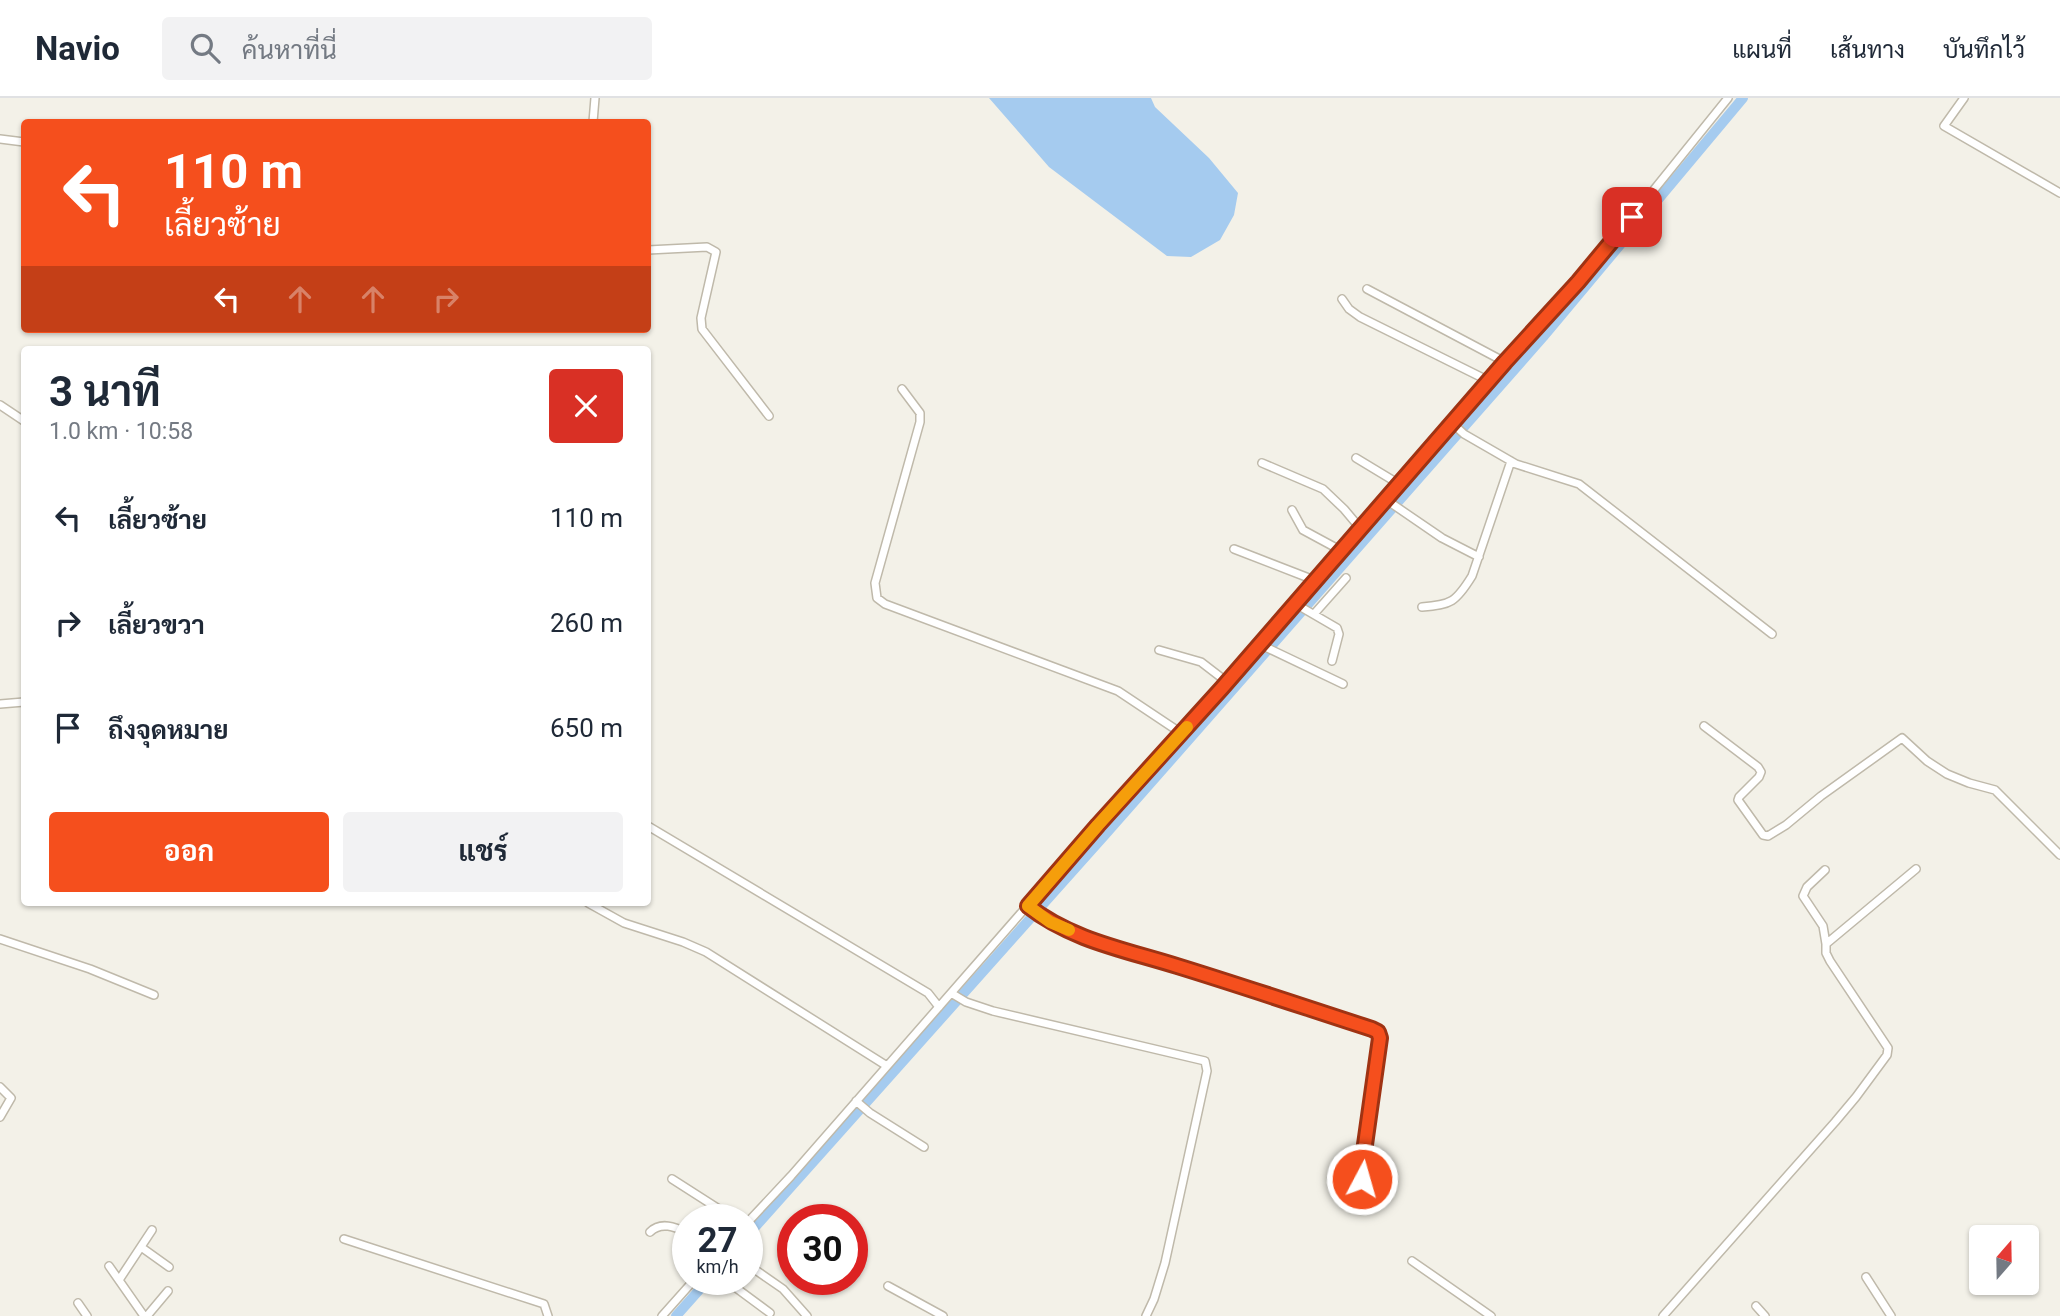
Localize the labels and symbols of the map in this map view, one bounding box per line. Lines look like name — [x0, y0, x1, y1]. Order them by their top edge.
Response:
pin — [1602, 187, 1662, 247]
position arrow — [1325, 1142, 1399, 1216]
speed limit sign: 30 — [777, 1204, 868, 1295]
north arrow — [1969, 1225, 2039, 1295]

